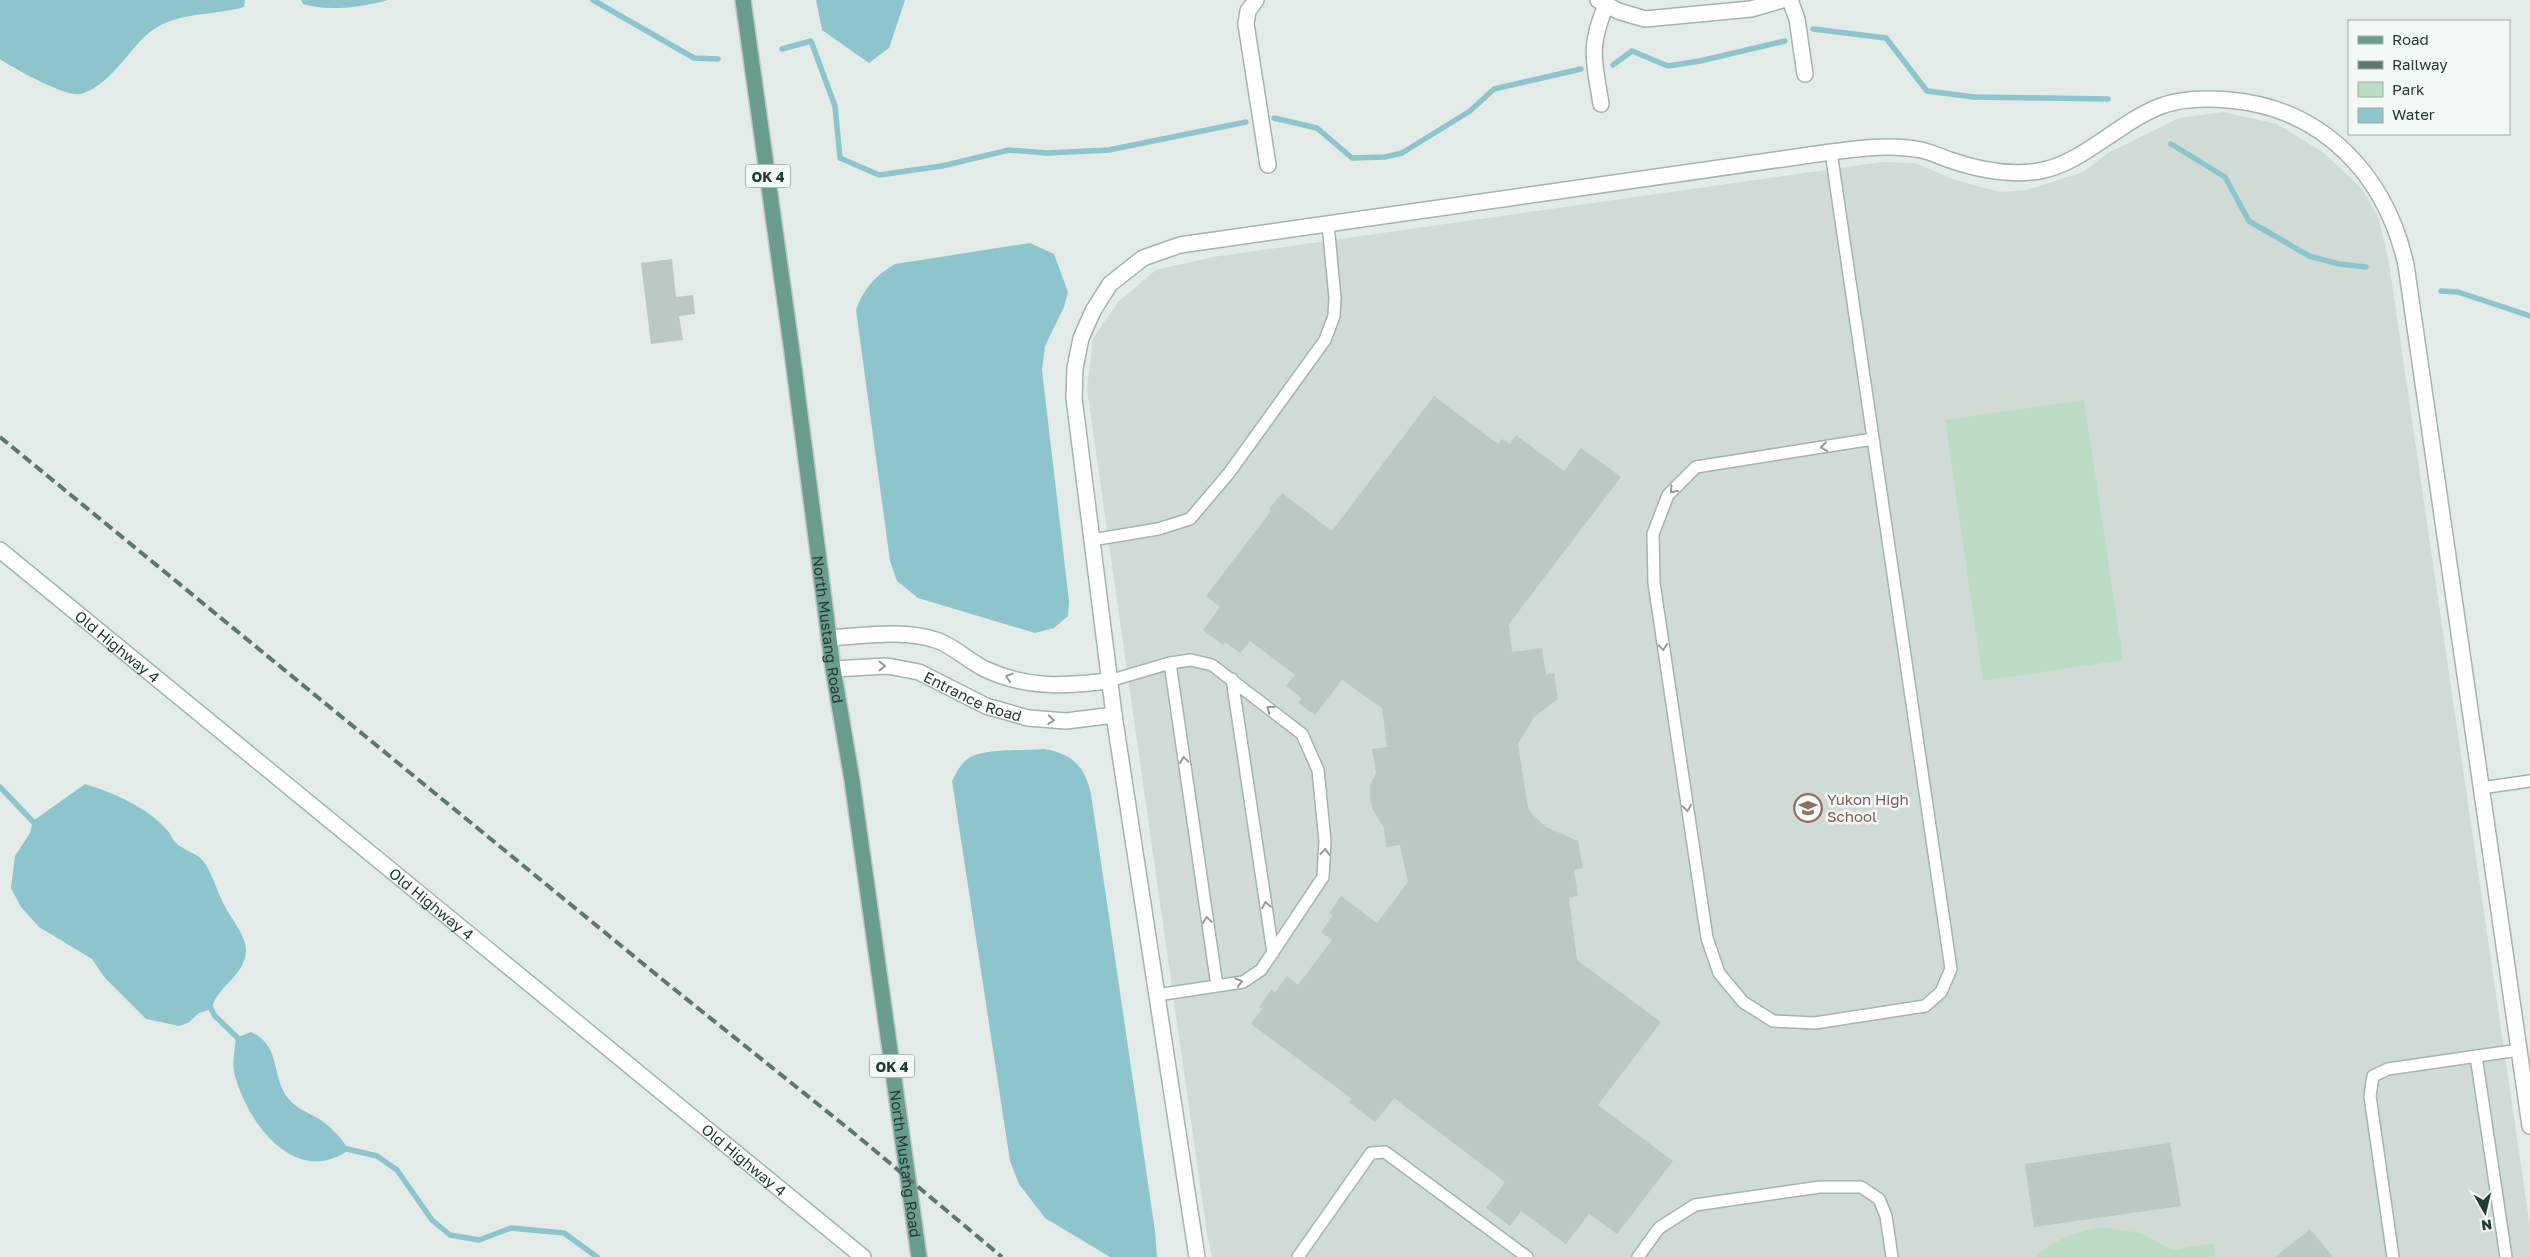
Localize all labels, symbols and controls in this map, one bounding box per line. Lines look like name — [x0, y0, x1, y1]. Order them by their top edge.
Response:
legend — [2348, 20, 2510, 135]
text: Road — [2392, 30, 2429, 48]
text: Railway — [2392, 55, 2448, 73]
text: Park — [2392, 80, 2425, 98]
text: Water — [2392, 105, 2435, 123]
road number: OK 4 — [746, 165, 790, 188]
one-way arrow — [1820, 441, 1829, 451]
one-way arrow — [1670, 485, 1679, 494]
street label: North Mustang Road — [809, 554, 848, 705]
street label: Old Highway 4 — [72, 606, 163, 686]
one-way arrow — [1658, 643, 1668, 651]
one-way arrow — [878, 661, 886, 671]
street label: Entrance Road — [921, 667, 1024, 725]
one-way arrow — [1006, 673, 1014, 683]
one-way arrow — [1266, 705, 1275, 714]
one-way arrow — [1047, 714, 1055, 725]
one-way arrow — [1179, 755, 1190, 763]
place label: Yukon High School — [1827, 790, 1909, 825]
school or university icon: Yukon High School — [1793, 793, 1823, 823]
one-way arrow — [1681, 804, 1692, 812]
one-way arrow — [1319, 847, 1330, 855]
street label: Old Highway 4 — [386, 864, 478, 944]
one-way arrow — [1261, 900, 1272, 908]
one-way arrow — [1203, 916, 1213, 925]
one-way arrow — [1234, 977, 1243, 987]
road number: OK 4 — [870, 1054, 914, 1078]
street label: North Mustang Road — [887, 1089, 925, 1239]
street label: Old Highway 4 — [698, 1120, 790, 1200]
north arrow — [2460, 1187, 2510, 1237]
text: N — [2480, 1216, 2493, 1235]

